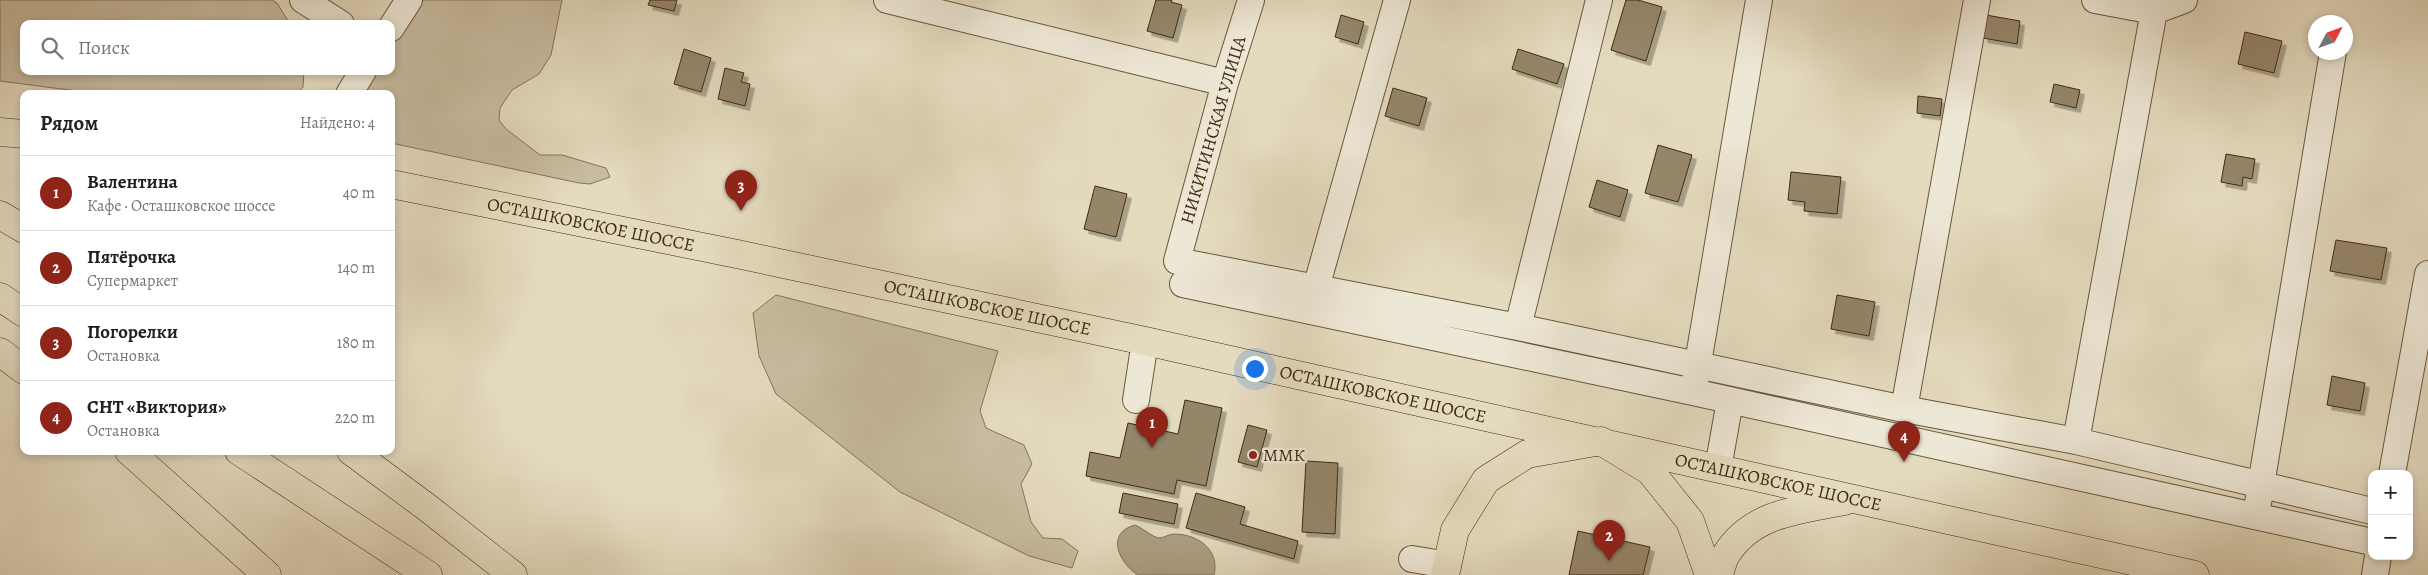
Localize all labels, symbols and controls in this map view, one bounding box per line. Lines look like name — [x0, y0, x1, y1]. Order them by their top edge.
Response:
north arrow — [2308, 15, 2353, 60]
search box — [20, 20, 395, 75]
street label: НИКИТИНСКАЯ УЛИЦА — [1175, 33, 1251, 227]
icon: search — [38, 34, 66, 62]
text: Поиск — [78, 35, 130, 61]
text: Рядом — [40, 109, 98, 137]
text: Найдено: 4 — [300, 112, 375, 134]
text: Валентина — [87, 169, 178, 195]
pin: 3 — [725, 170, 757, 211]
text: 1 — [53, 182, 59, 204]
text: 40 m — [343, 182, 375, 204]
street label: ОСТАШКОВСКОЕ ШОССЕ — [485, 192, 697, 257]
text: Кафе · Осташковское шоссе — [87, 195, 276, 217]
text: Пятёрочка — [87, 244, 176, 270]
text: 2 — [52, 257, 60, 279]
text: 140 m — [337, 257, 375, 279]
text: Супермаркет — [87, 270, 178, 292]
street label: ОСТАШКОВСКОЕ ШОССЕ — [882, 274, 1093, 341]
text: Погорелки — [87, 319, 178, 345]
text: 3 — [53, 332, 59, 354]
text: 180 m — [337, 332, 375, 354]
text: Остановка — [87, 345, 160, 367]
your location — [1242, 356, 1268, 382]
street label: ОСТАШКОВСКОЕ ШОССЕ — [1277, 359, 1489, 429]
text: СНТ «Виктория» — [87, 394, 226, 420]
text: 4 — [52, 407, 60, 429]
text: 220 m — [335, 407, 375, 429]
pin: 1 — [1136, 407, 1168, 448]
text: Остановка — [87, 420, 160, 442]
pin: 4 — [1888, 421, 1920, 462]
place label: ММК — [1263, 443, 1305, 467]
street label: ОСТАШКОВСКОЕ ШОССЕ — [1673, 447, 1884, 517]
marker: ММК — [1247, 449, 1259, 461]
map controls — [2368, 470, 2413, 560]
button: + — [2368, 470, 2413, 515]
button: − — [2368, 515, 2413, 560]
pin: 2 — [1593, 520, 1625, 561]

